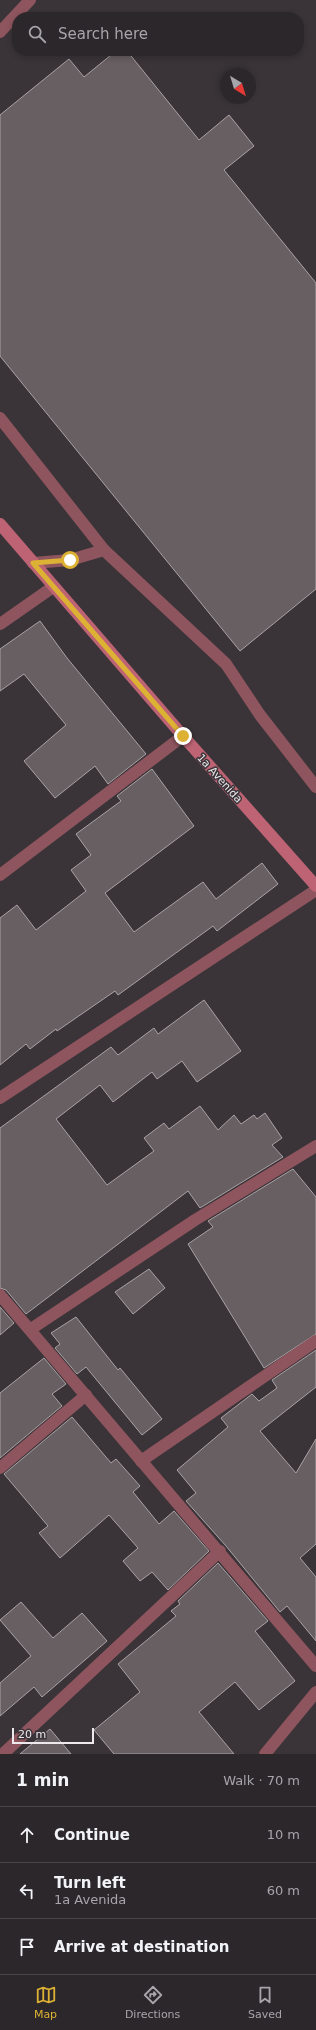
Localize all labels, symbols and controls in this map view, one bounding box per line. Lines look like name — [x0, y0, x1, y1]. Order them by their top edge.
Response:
search box — [12, 12, 304, 56]
icon: search — [26, 23, 48, 45]
text: Search here — [58, 25, 148, 43]
north arrow — [220, 68, 256, 104]
route start — [61, 551, 79, 569]
route end — [174, 727, 192, 745]
street label: 1a Avenida — [194, 751, 245, 805]
scale bar — [12, 1726, 94, 1745]
text: 20 m — [18, 1728, 46, 1741]
text: 1 min — [16, 1770, 69, 1790]
text: Walk · 70 m — [223, 1773, 300, 1788]
icon: ahead — [16, 1824, 38, 1846]
text: Continue — [54, 1826, 130, 1844]
text: 10 m — [267, 1827, 300, 1842]
text: Turn left — [54, 1874, 126, 1892]
icon: left — [16, 1880, 38, 1902]
text: 60 m — [267, 1883, 300, 1898]
text: 1a Avenida — [54, 1892, 126, 1907]
icon: arrive — [16, 1936, 38, 1958]
text: Arrive at destination — [54, 1938, 229, 1956]
tab: Map — [34, 1984, 57, 2021]
tab: Directions — [125, 1984, 180, 2021]
tab: Saved — [248, 1984, 282, 2021]

